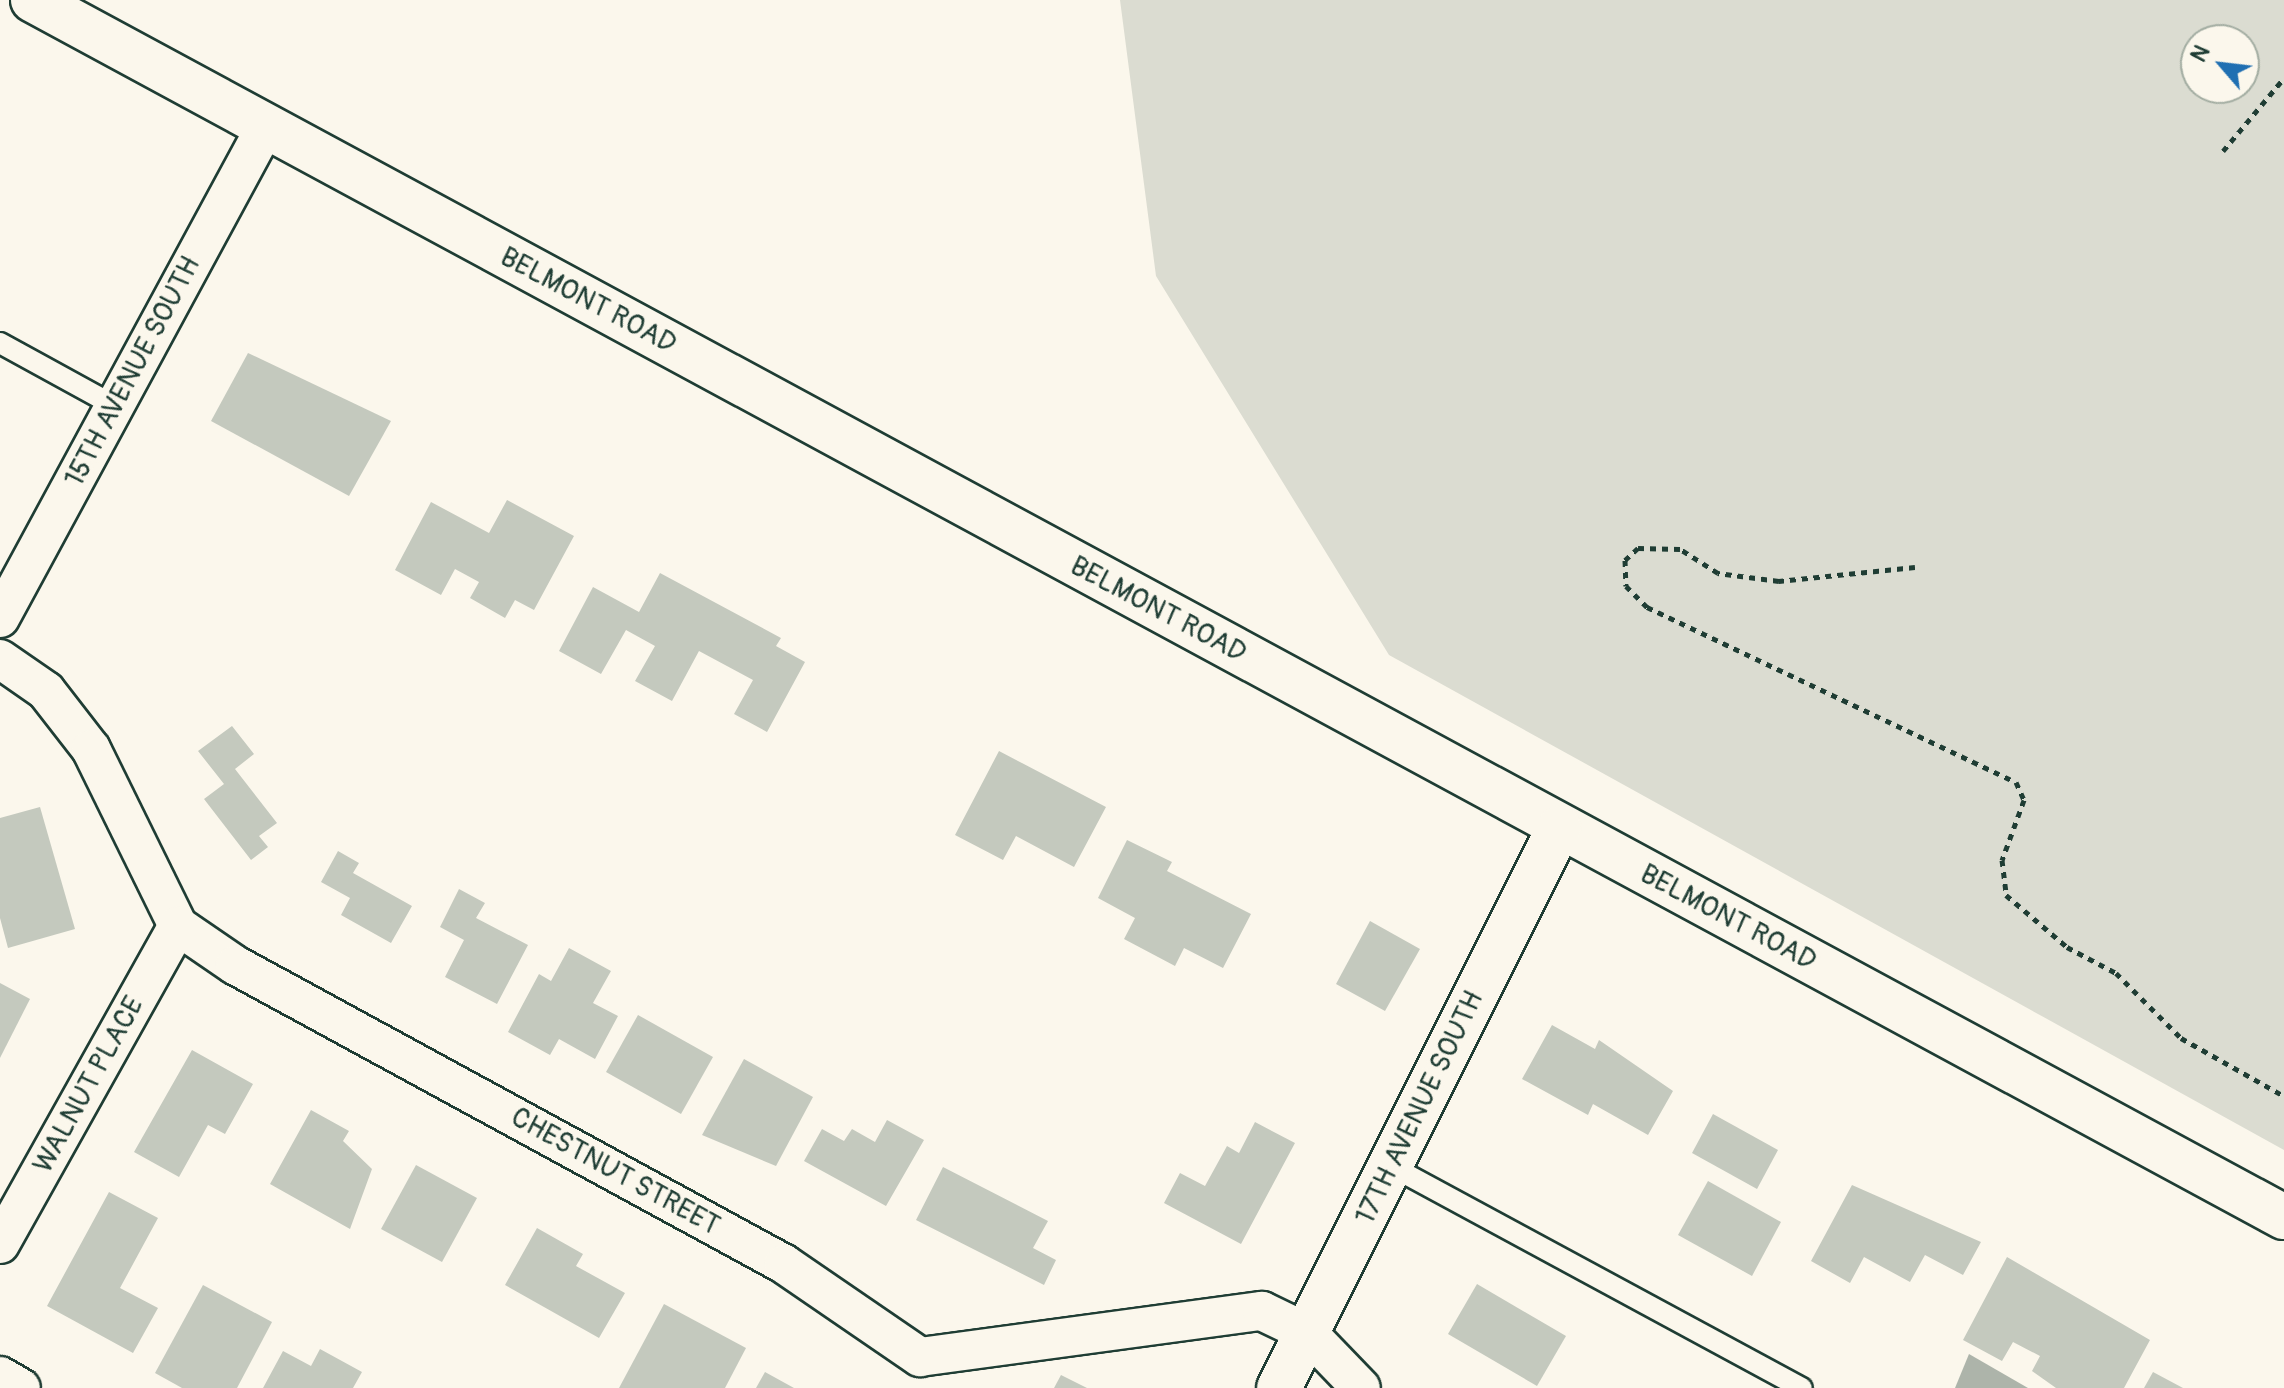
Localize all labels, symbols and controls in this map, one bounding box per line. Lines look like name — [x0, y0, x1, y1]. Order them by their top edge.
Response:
north arrow — [2180, 24, 2260, 104]
text: N — [2185, 41, 2216, 67]
street label: BELMONT ROAD — [494, 241, 682, 361]
street label: 15TH AVENUE SOUTH — [58, 251, 208, 493]
street label: BELMONT ROAD — [1064, 550, 1252, 670]
street label: BELMONT ROAD — [1634, 858, 1822, 978]
street label: 17TH AVENUE SOUTH — [1349, 986, 1491, 1230]
street label: WALNUT PLACE — [27, 991, 151, 1179]
street label: CHESTNUT STREET — [505, 1101, 725, 1243]

